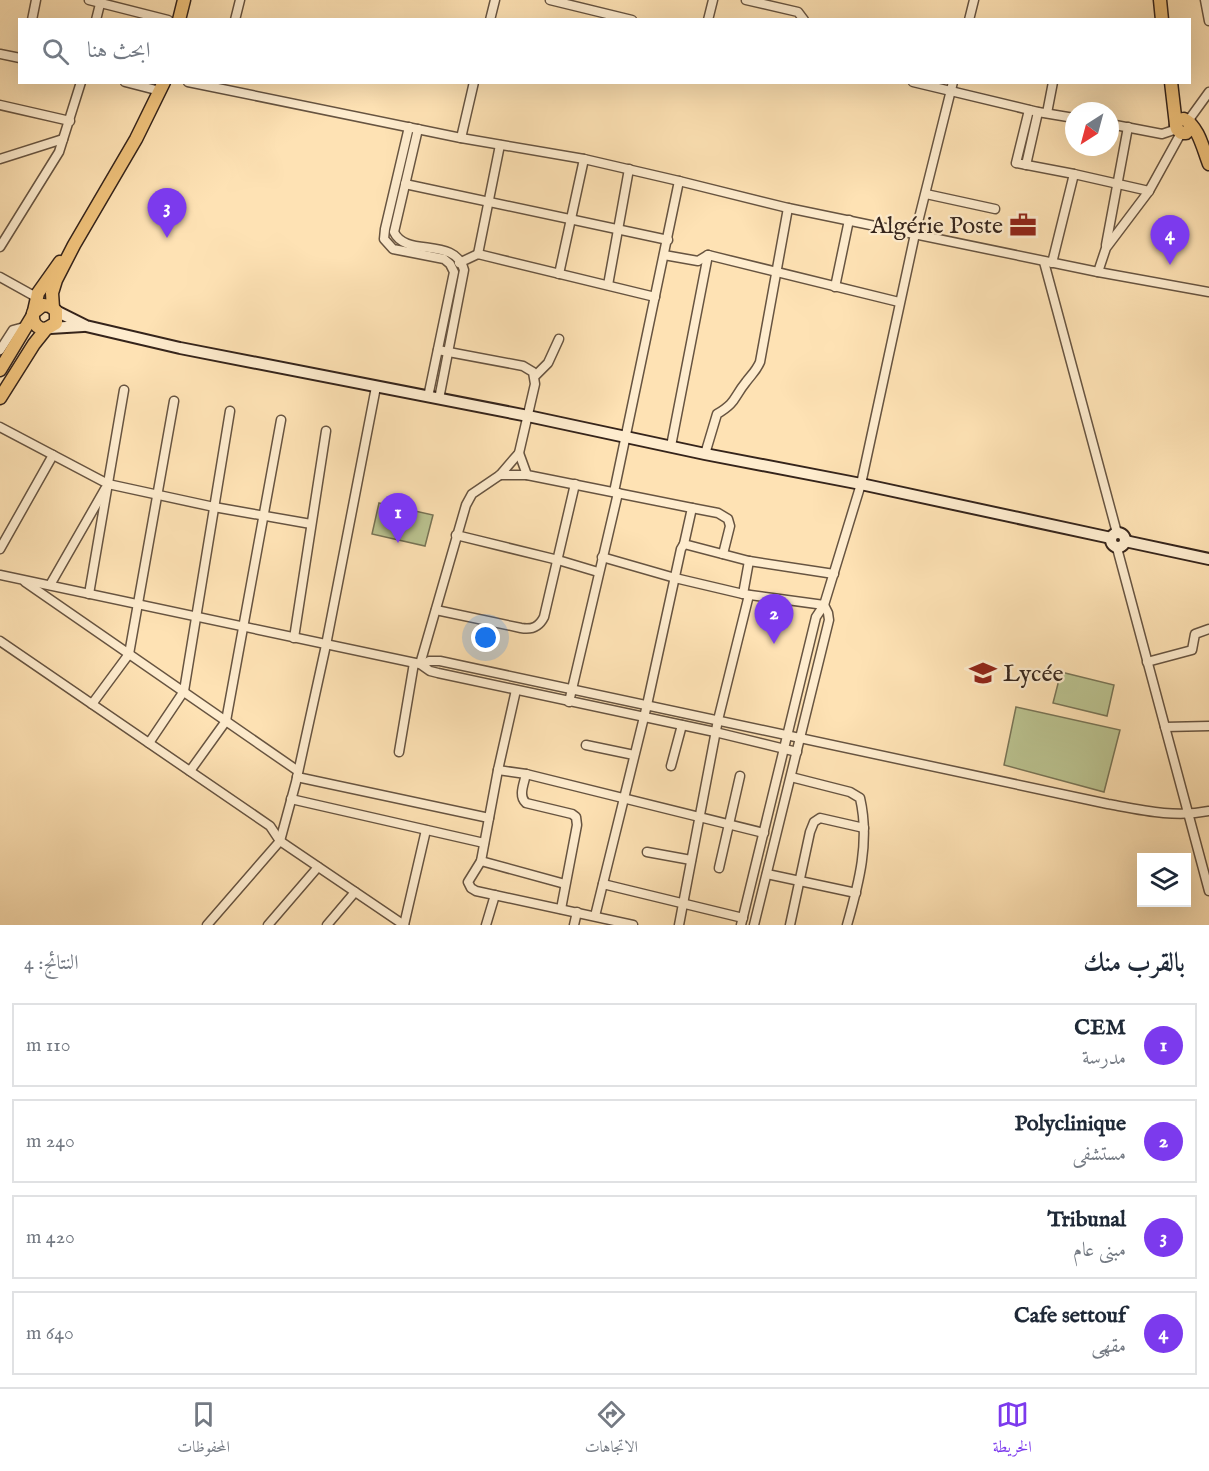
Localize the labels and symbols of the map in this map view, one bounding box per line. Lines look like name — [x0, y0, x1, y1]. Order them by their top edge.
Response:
north arrow — [1065, 102, 1119, 156]
pin: 3 — [148, 188, 186, 238]
office icon: Algérie Poste — [1008, 210, 1038, 240]
place label: Algérie Poste — [870, 211, 1003, 242]
pin: 4 — [1150, 216, 1190, 265]
pin: 1 — [378, 494, 418, 543]
pin: 2 — [754, 594, 794, 644]
your location — [471, 623, 500, 652]
school or university icon: Lycée — [968, 658, 998, 688]
place label: Lycée — [1003, 659, 1063, 690]

